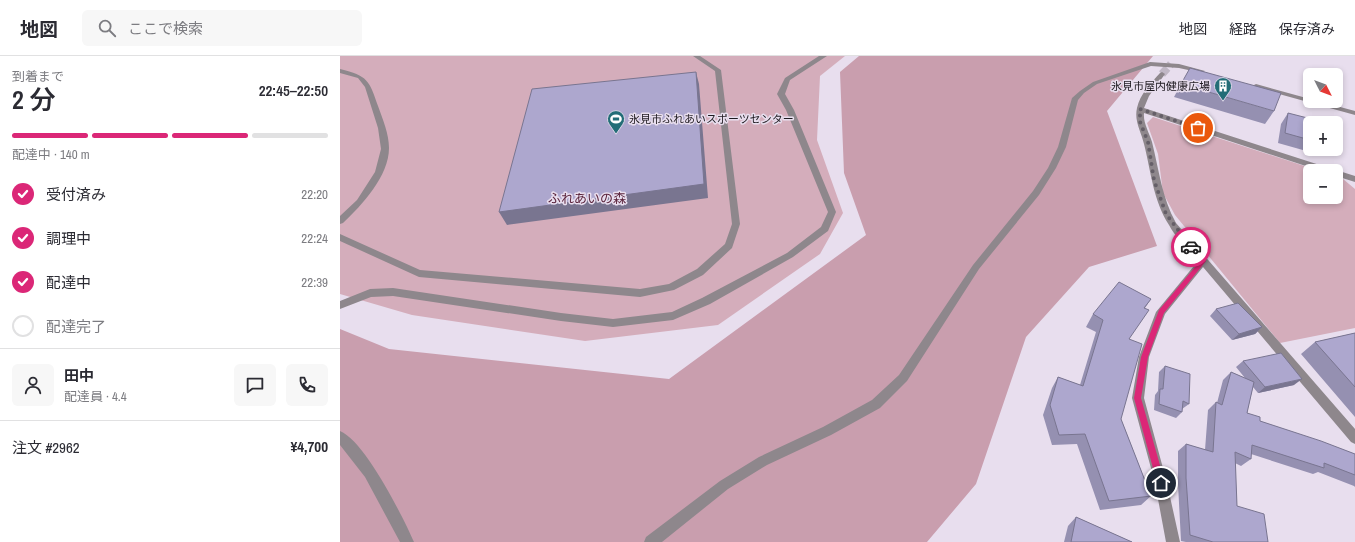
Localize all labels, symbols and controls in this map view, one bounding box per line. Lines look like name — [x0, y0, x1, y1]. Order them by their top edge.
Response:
search box — [82, 10, 362, 46]
text: 地図 — [20, 16, 58, 42]
icon: search — [96, 17, 118, 39]
text: ここで検索 — [128, 18, 203, 39]
text: 地図 — [1179, 20, 1207, 38]
text: 経路 — [1229, 20, 1257, 38]
text: 保存済み — [1279, 20, 1335, 38]
text: 到着まで — [12, 68, 64, 85]
north arrow — [1303, 68, 1343, 108]
map controls — [1303, 68, 1343, 204]
building icon: 氷見市屋内健康広場 — [1213, 76, 1233, 101]
place label: 氷見市屋内健康広場 — [1111, 79, 1210, 93]
text: 22:45–22:50 — [259, 80, 328, 101]
text: 2 分 — [12, 82, 56, 117]
sports icon: 氷見市ふれあいスポーツセンター — [606, 109, 626, 134]
pin — [1181, 111, 1215, 145]
place label: 氷見市ふれあいスポーツセンター — [629, 112, 794, 126]
button: + — [1303, 116, 1343, 156]
icon: bag — [1187, 117, 1209, 139]
text: 配達中 · 140 m — [12, 146, 90, 163]
button: − — [1303, 164, 1343, 204]
icon: check — [12, 183, 34, 205]
text: 受付済み — [46, 184, 106, 205]
text: 22:20 — [301, 186, 328, 203]
park label: ふれあいの森 — [548, 190, 626, 207]
icon: check — [12, 227, 34, 249]
courier — [1171, 227, 1211, 267]
text: 調理中 — [46, 228, 91, 249]
text: 22:24 — [301, 230, 328, 247]
icon: car — [1180, 236, 1202, 258]
icon: check — [12, 271, 34, 293]
text: 配達中 — [46, 272, 91, 293]
text: 22:39 — [301, 274, 328, 291]
text: 配達完了 — [46, 316, 106, 337]
button: person — [12, 364, 54, 406]
button: chat — [234, 364, 276, 406]
button: phone — [286, 364, 328, 406]
text: 田中 — [64, 365, 94, 386]
text: 配達員 · 4.4 — [64, 388, 127, 405]
text: ¥4,700 — [290, 436, 328, 457]
text: 注文 #2962 — [12, 437, 80, 458]
pin — [1144, 466, 1178, 500]
icon: home — [1150, 472, 1172, 494]

